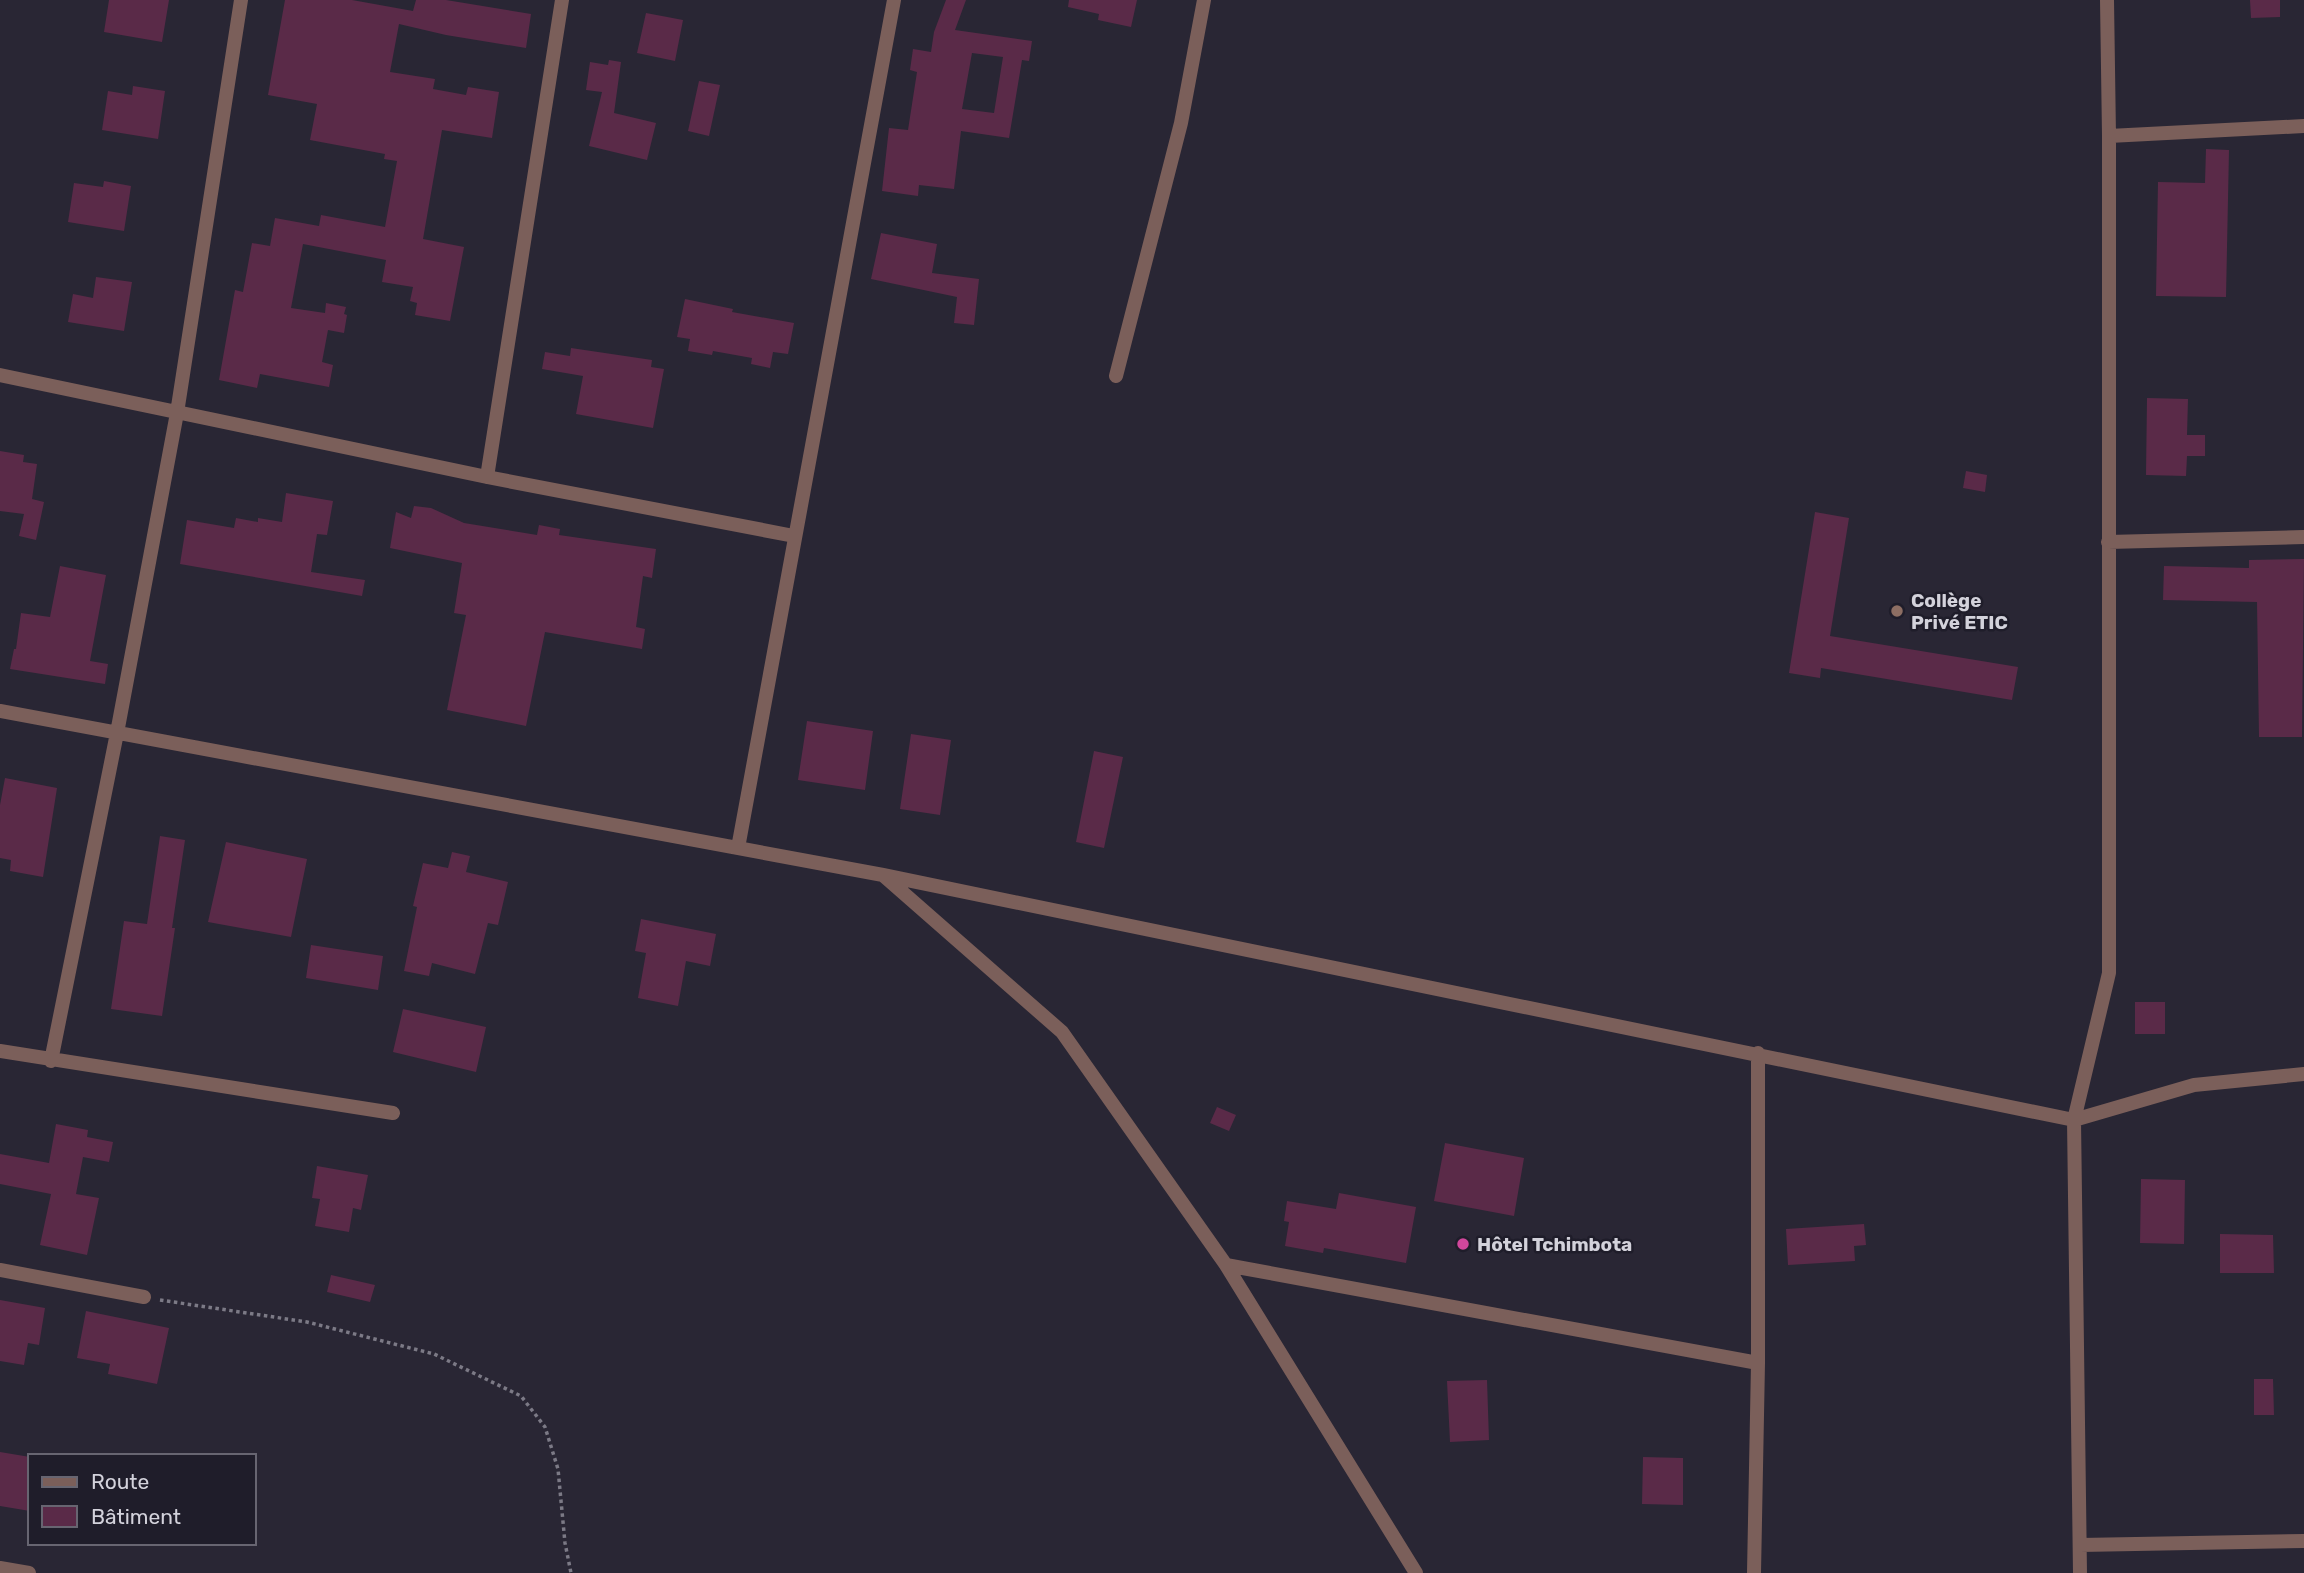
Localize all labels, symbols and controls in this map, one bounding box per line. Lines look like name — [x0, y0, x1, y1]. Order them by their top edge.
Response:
place label: Collège Privé ETIC — [1911, 589, 2008, 634]
marker: Collège Privé ETIC — [1889, 603, 1905, 619]
place label: Hôtel Tchimbota — [1477, 1233, 1632, 1256]
marker: Hôtel Tchimbota — [1455, 1236, 1471, 1252]
legend — [28, 1454, 256, 1545]
text: Route — [91, 1469, 149, 1494]
text: Bâtiment — [91, 1504, 181, 1529]

